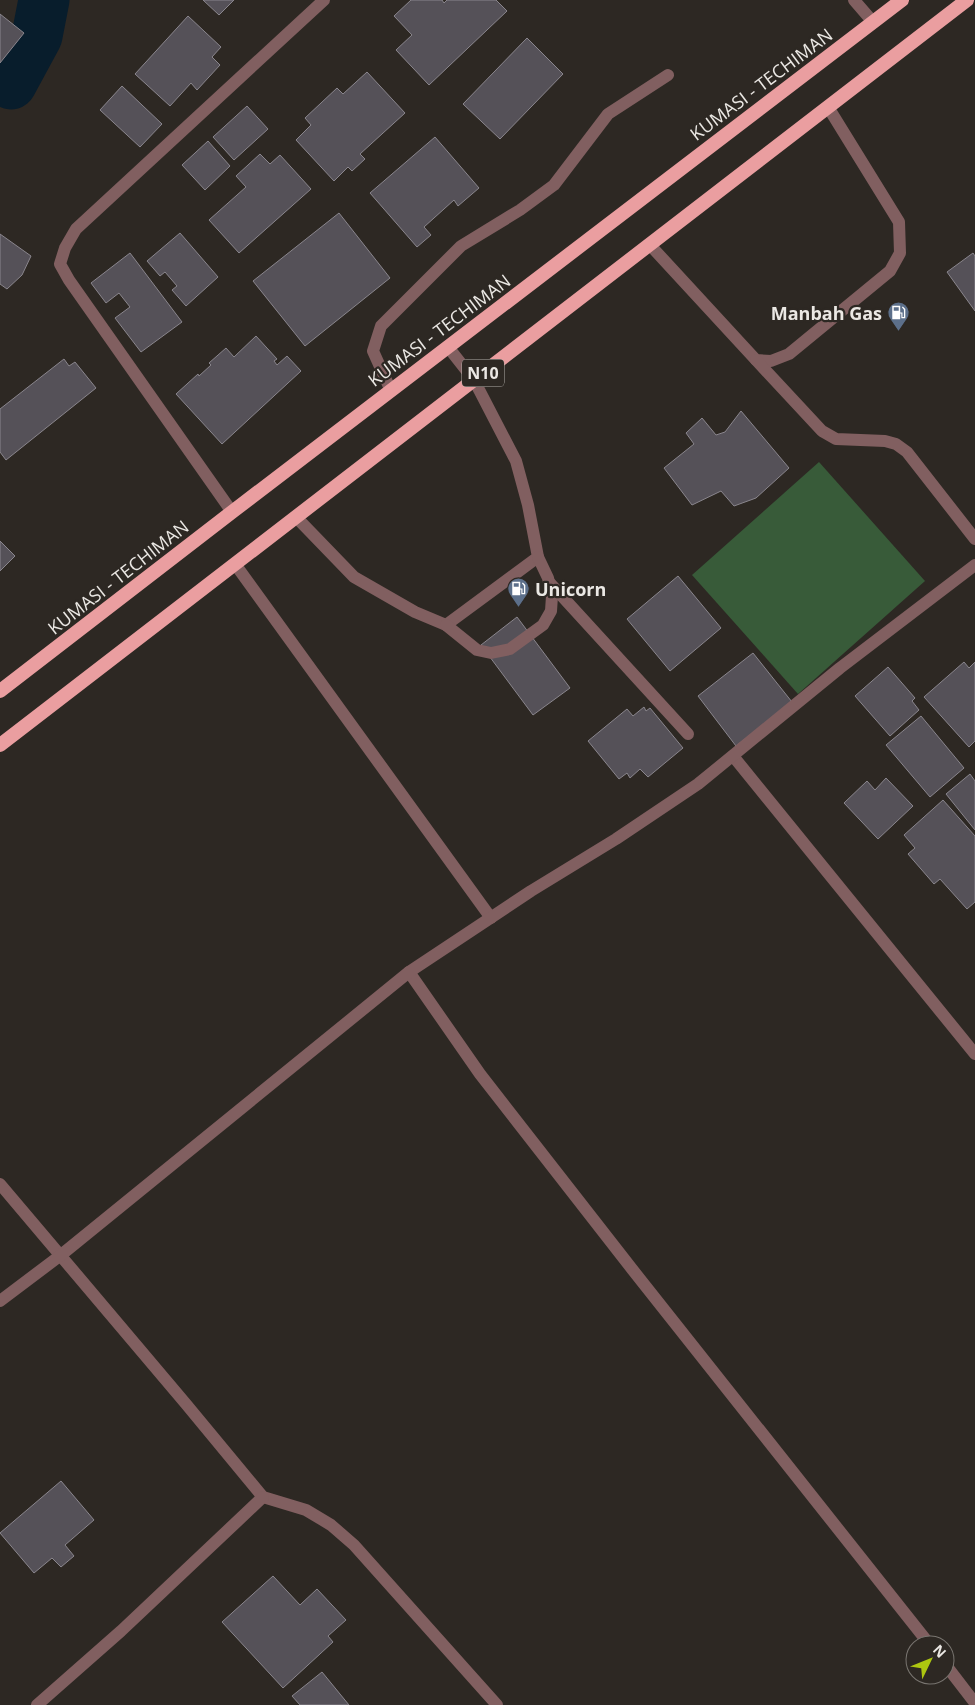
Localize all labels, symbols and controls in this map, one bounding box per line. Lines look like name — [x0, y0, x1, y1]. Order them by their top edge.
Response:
street label: KUMASI - TECHIMAN — [685, 23, 837, 145]
street label: KUMASI - TECHIMAN — [363, 269, 515, 391]
place label: Manbah Gas — [771, 301, 882, 325]
fuel station icon: Manbah Gas — [886, 301, 910, 332]
road number: N10 — [462, 359, 504, 386]
street label: KUMASI - TECHIMAN — [43, 514, 193, 640]
fuel station icon: Unicorn — [507, 577, 531, 608]
place label: Unicorn — [535, 577, 606, 601]
north arrow — [905, 1635, 955, 1685]
text: N — [929, 1640, 951, 1661]

